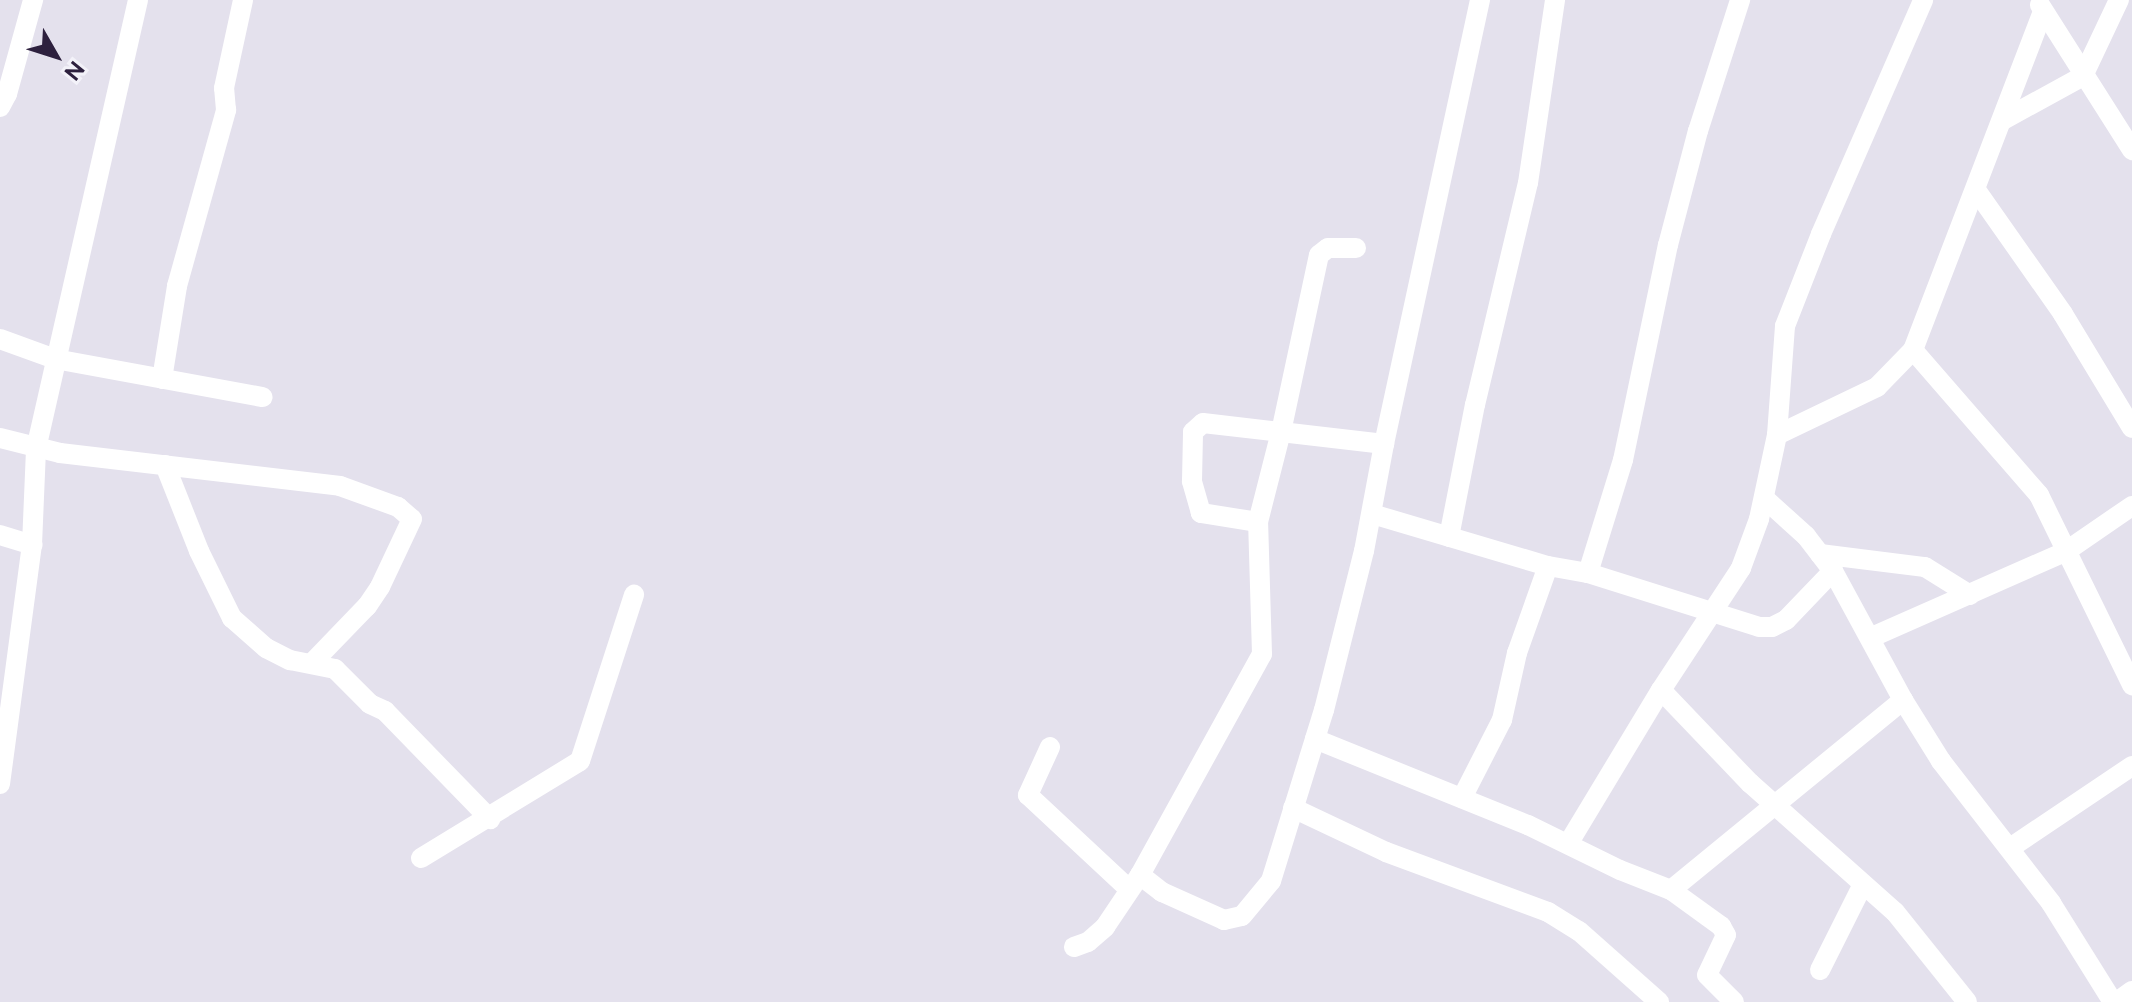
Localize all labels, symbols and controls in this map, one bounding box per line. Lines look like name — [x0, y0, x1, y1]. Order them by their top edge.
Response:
north arrow — [16, 16, 96, 96]
text: N — [59, 56, 90, 86]

